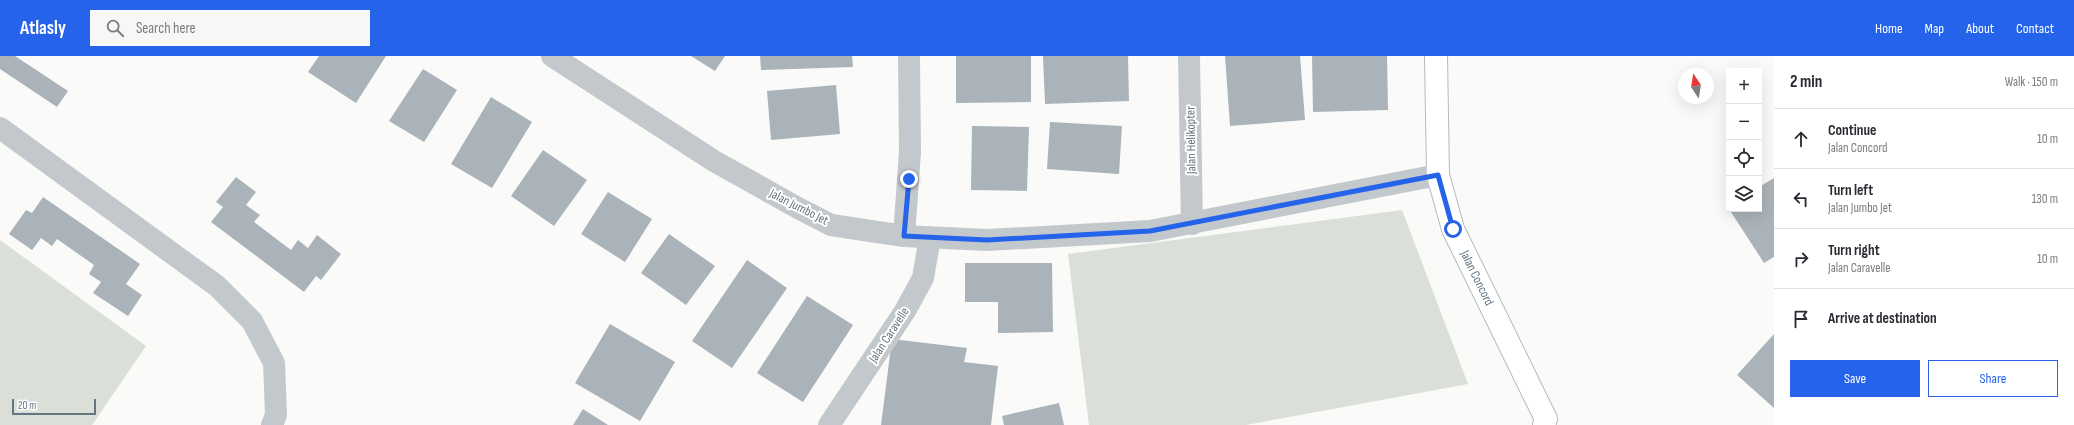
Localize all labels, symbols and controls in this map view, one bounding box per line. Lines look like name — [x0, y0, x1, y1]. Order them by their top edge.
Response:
search box — [90, 10, 370, 46]
text: Atlasly — [20, 17, 66, 40]
icon: search — [104, 17, 126, 39]
text: Search here — [136, 19, 196, 38]
text: Home — [1875, 20, 1903, 37]
text: Map — [1925, 20, 1944, 37]
text: About — [1966, 20, 1994, 37]
text: Contact — [2016, 20, 2054, 37]
north arrow — [1678, 68, 1714, 104]
map controls — [1726, 68, 1762, 212]
button: + — [1726, 68, 1762, 104]
text: 2 min — [1790, 72, 1822, 92]
text: Walk · 150 m — [2005, 74, 2058, 90]
button: − — [1726, 104, 1762, 140]
street label: Jalan Helikopter — [1182, 106, 1200, 175]
text: Continue — [1828, 121, 1877, 140]
icon: ahead — [1790, 128, 1812, 150]
text: 10 m — [2037, 131, 2058, 147]
button: locate — [1726, 140, 1762, 176]
text: Jalan Concord — [1828, 140, 1887, 156]
route end — [900, 170, 918, 188]
button: layers — [1726, 176, 1762, 212]
text: Turn left — [1828, 181, 1873, 200]
street label: Jalan Jumbo Jet — [766, 185, 831, 229]
icon: left — [1790, 188, 1812, 210]
text: 130 m — [2032, 191, 2058, 207]
text: Jalan Jumbo Jet — [1828, 200, 1892, 216]
route start — [1444, 220, 1462, 238]
text: Turn right — [1828, 241, 1880, 260]
street label: Jalan Concord — [1456, 247, 1497, 308]
icon: right — [1790, 248, 1812, 270]
text: 10 m — [2037, 251, 2058, 267]
text: Jalan Caravelle — [1828, 260, 1890, 276]
street label: Jalan Caravelle — [865, 304, 913, 366]
icon: arrive — [1790, 308, 1812, 330]
text: Arrive at destination — [1828, 309, 1937, 328]
button: Save — [1790, 360, 1920, 397]
button: Share — [1928, 360, 2058, 397]
scale bar — [12, 397, 96, 416]
text: 20 m — [18, 399, 36, 412]

